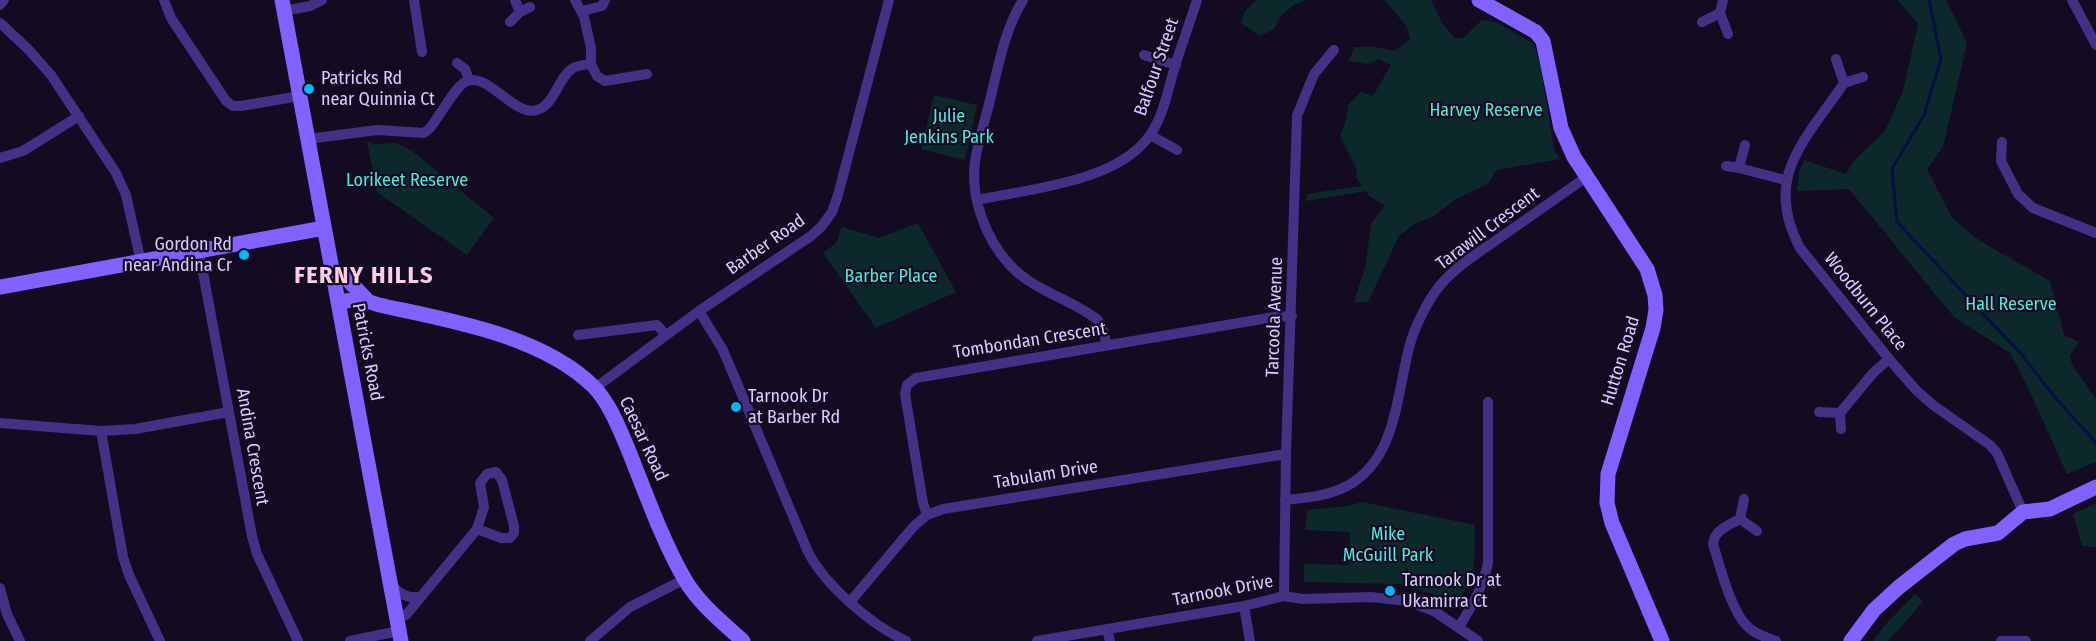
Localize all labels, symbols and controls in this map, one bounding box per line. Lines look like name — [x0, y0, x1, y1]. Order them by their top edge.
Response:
street label: Balfour Street — [1130, 15, 1184, 119]
place label: Patricks Rd near Quinnia Ct — [321, 68, 435, 110]
marker: Patricks Rd near Quinnia Ct — [302, 82, 316, 96]
park label: Harvey Reserve — [1429, 100, 1543, 122]
park label: Julie Jenkins Park — [904, 106, 994, 148]
park label: Lorikeet Reserve — [346, 170, 468, 192]
street label: Tarawill Crescent — [1432, 183, 1544, 275]
street label: Barber Road — [722, 210, 810, 280]
place label: Gordon Rd near Andina Cr — [124, 234, 232, 276]
marker: Gordon Rd near Andina Cr — [237, 248, 251, 262]
street label: Woodburn Place — [1819, 249, 1911, 355]
street label: Tarcoola Avenue — [1262, 257, 1288, 377]
district label: FERNY HILLS — [294, 262, 434, 290]
park label: Barber Place — [845, 266, 937, 288]
park label: Hall Reserve — [1965, 294, 2057, 316]
street label: Patricks Road — [347, 301, 387, 403]
street label: Hutton Road — [1597, 314, 1645, 408]
street label: Tombondan Crescent — [952, 318, 1108, 364]
place label: Tarnook Dr at Barber Rd — [748, 386, 840, 428]
street label: Andina Crescent — [231, 387, 273, 507]
street label: Caesar Road — [614, 393, 672, 485]
marker: Tarnook Dr at Barber Rd — [729, 400, 743, 414]
street label: Tabulam Drive — [993, 456, 1099, 494]
park label: Mike McGuill Park — [1343, 524, 1433, 566]
place label: Tarnook Dr at Ukamirra Ct — [1402, 570, 1501, 612]
street label: Tarnook Drive — [1171, 571, 1275, 611]
marker: Tarnook Dr at Ukamirra Ct — [1383, 584, 1397, 598]

